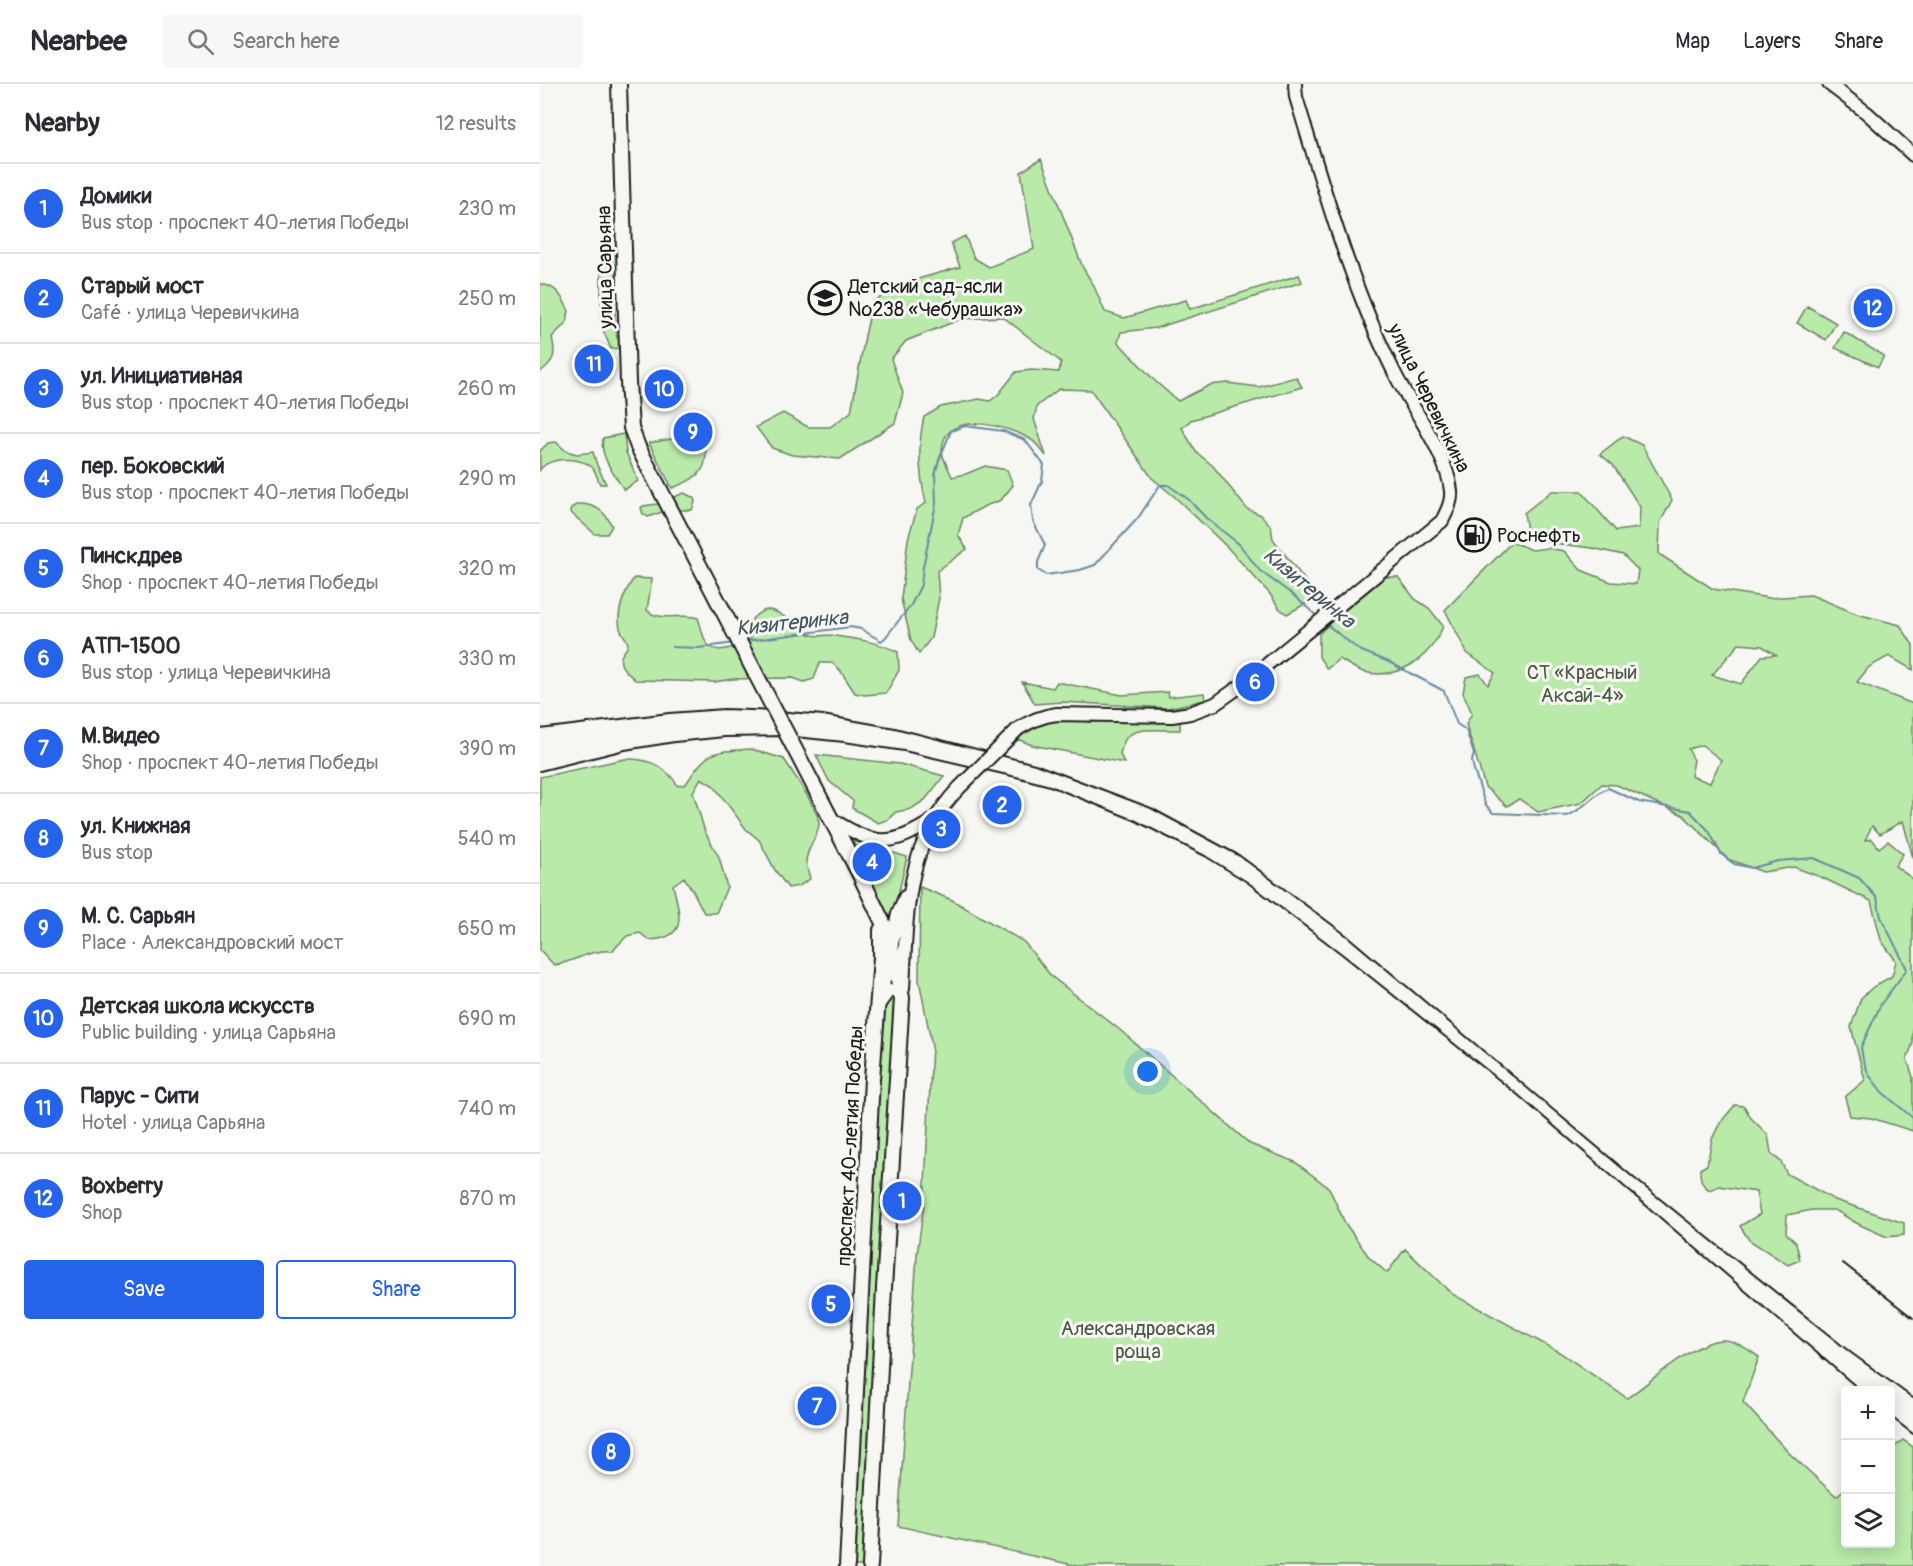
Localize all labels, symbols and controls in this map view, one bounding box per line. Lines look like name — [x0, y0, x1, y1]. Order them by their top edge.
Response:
search box — [163, 14, 583, 68]
text: Nearbee — [30, 24, 127, 59]
icon: search — [184, 25, 217, 58]
text: Search here — [232, 27, 340, 55]
text: Map — [1675, 28, 1710, 55]
text: Layers — [1743, 28, 1801, 55]
text: Share — [1834, 28, 1883, 55]
text: Nearby — [24, 107, 100, 139]
text: 12 results — [436, 111, 516, 136]
text: Домики — [81, 182, 151, 210]
text: 1 — [40, 196, 47, 221]
text: 230 m — [459, 196, 516, 221]
street label: улица Сарьяна — [591, 205, 619, 330]
text: Bus stop · проспект 40-летия Победы — [81, 210, 409, 235]
text: Старый мост — [81, 272, 204, 300]
place label: Детский сад-ясли №238 «Чебурашка» — [847, 274, 1023, 322]
school or university icon: Детский сад-ясли №238 «Чебурашка» — [807, 280, 843, 316]
text: 2 — [38, 286, 49, 311]
text: 250 m — [458, 286, 516, 311]
pin: 12 — [1854, 286, 1892, 330]
text: Café · улица Черевичкина — [81, 300, 299, 325]
street label: улица Черевичкина — [1382, 319, 1476, 477]
pin: 11 — [574, 342, 614, 386]
text: ул. Инициативная — [81, 362, 243, 390]
pin: 10 — [644, 366, 684, 412]
text: 3 — [38, 376, 49, 401]
text: 260 m — [457, 376, 516, 401]
text: Bus stop · проспект 40-летия Победы — [81, 390, 409, 415]
pin: 9 — [674, 410, 712, 454]
text: пер. Боковский — [81, 452, 225, 480]
text: 4 — [38, 466, 49, 491]
text: 290 m — [459, 466, 516, 491]
text: Bus stop · проспект 40-летия Победы — [81, 480, 409, 505]
fuel station icon: Роснефть — [1456, 517, 1492, 553]
place label: Роснефть — [1497, 523, 1581, 548]
text: Пинскдрев — [81, 542, 183, 570]
water label: Кизитеринка — [1257, 542, 1362, 635]
text: 5 — [38, 556, 49, 581]
text: 320 m — [458, 556, 516, 581]
text: Shop · проспект 40-летия Победы — [81, 570, 379, 595]
water label: Кизитеринка — [735, 604, 850, 642]
text: АТП-1500 — [81, 632, 181, 660]
text: 6 — [38, 646, 49, 671]
text: 330 m — [458, 646, 516, 671]
text: Bus stop · улица Черевичкина — [81, 660, 331, 685]
pin: 6 — [1236, 660, 1274, 704]
park label: СТ «Красный Аксай-4» — [1527, 660, 1637, 708]
text: М.Видео — [81, 722, 160, 750]
text: 7 — [38, 736, 49, 761]
text: 390 m — [459, 736, 516, 761]
text: Shop · проспект 40-летия Победы — [81, 750, 379, 775]
pin: 2 — [982, 782, 1022, 828]
pin: 3 — [922, 806, 960, 852]
text: ул. Книжная — [81, 812, 191, 840]
text: 8 — [38, 826, 49, 851]
text: 540 m — [458, 826, 516, 851]
text: Bus stop — [81, 840, 153, 865]
pin: 4 — [852, 840, 892, 884]
text: М. С. Сарьян — [81, 902, 195, 930]
text: 9 — [38, 916, 49, 941]
text: 650 m — [458, 916, 516, 941]
text: Place · Александровский мост — [81, 930, 343, 955]
text: Детская школа искусств — [81, 992, 315, 1020]
text: 10 — [33, 1006, 54, 1031]
text: 690 m — [458, 1006, 516, 1031]
text: Public building · улица Сарьяна — [81, 1020, 336, 1045]
street label: проспект 40-летия Победы — [831, 1025, 869, 1267]
your location — [1133, 1057, 1162, 1086]
text: Парус - Сити — [81, 1082, 198, 1110]
text: 11 — [36, 1096, 51, 1121]
text: 740 m — [458, 1096, 516, 1121]
text: Hotel · улица Сарьяна — [81, 1110, 265, 1135]
text: Boxberry — [81, 1172, 163, 1200]
pin: 1 — [882, 1178, 922, 1224]
text: 12 — [34, 1186, 53, 1211]
text: 870 m — [460, 1186, 516, 1211]
text: Shop — [81, 1200, 122, 1225]
button: Save — [24, 1260, 264, 1319]
button: Share — [276, 1260, 516, 1319]
pin: 5 — [812, 1282, 850, 1326]
park label: Александровская роща — [1061, 1316, 1215, 1364]
pin: 7 — [798, 1384, 836, 1428]
map controls — [1841, 1386, 1895, 1548]
button: + — [1841, 1386, 1895, 1440]
pin: 8 — [592, 1430, 630, 1474]
button: − — [1841, 1440, 1895, 1494]
button: layers — [1841, 1494, 1895, 1548]

